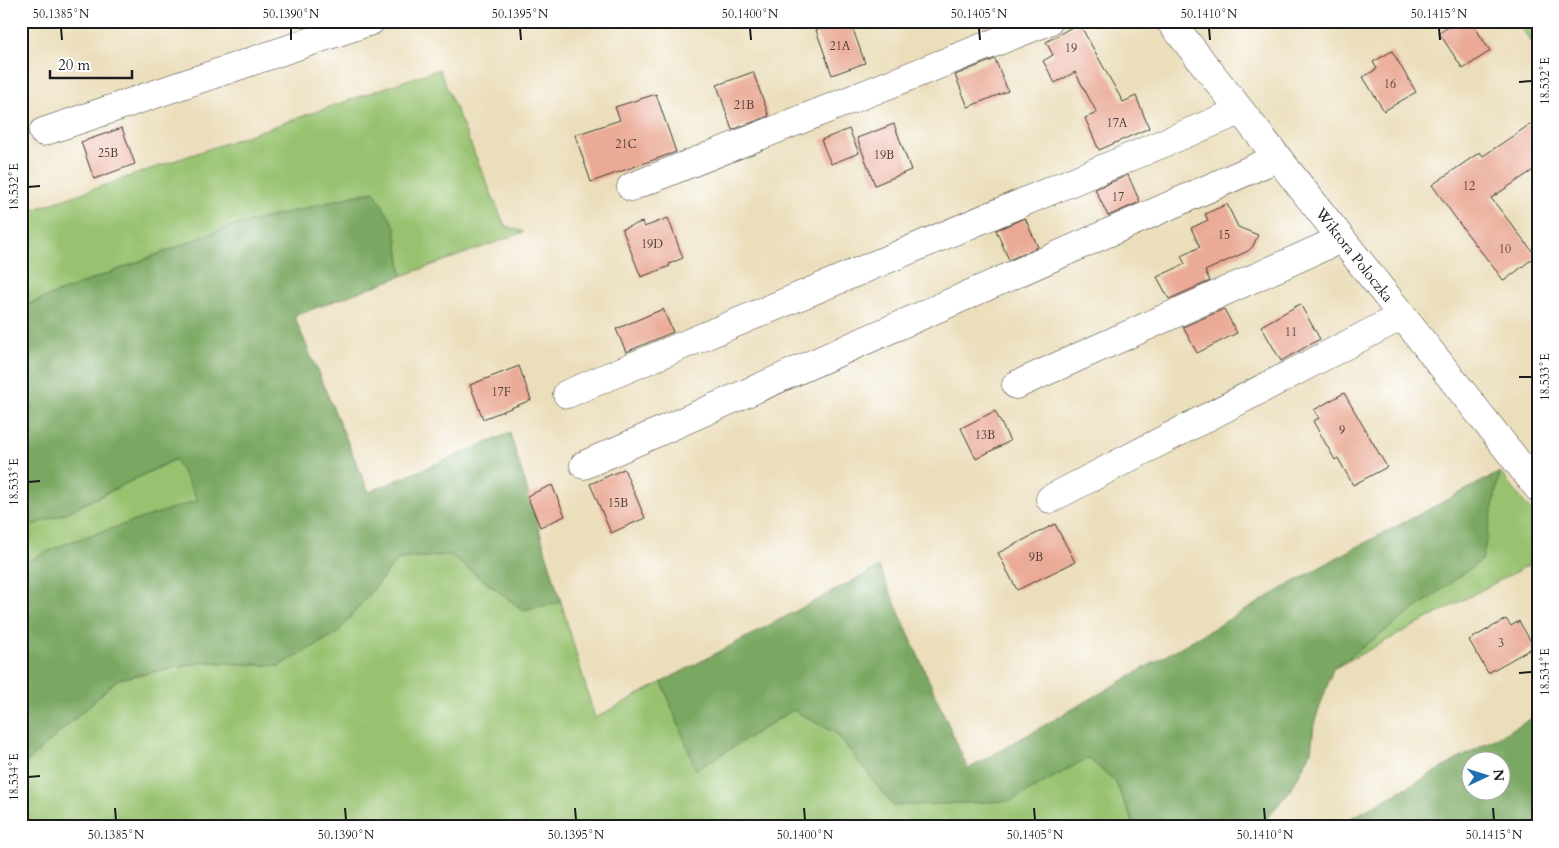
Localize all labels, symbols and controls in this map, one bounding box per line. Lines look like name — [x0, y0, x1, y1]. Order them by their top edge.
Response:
text: 50.1385°N — [33, 6, 90, 22]
text: 50.1390°N — [263, 6, 320, 22]
text: 50.1395°N — [492, 6, 549, 22]
text: 50.1400°N — [722, 6, 779, 22]
text: 50.1405°N — [951, 6, 1008, 22]
text: 50.1410°N — [1181, 6, 1238, 22]
text: 50.1415°N — [1411, 6, 1468, 22]
house number: 21A — [830, 38, 851, 54]
house number: 19 — [1065, 40, 1077, 56]
scale bar — [50, 48, 132, 80]
text: 20 m — [58, 55, 90, 75]
text: 18.532°E — [1537, 57, 1553, 105]
house number: 16 — [1384, 76, 1396, 92]
house number: 21B — [734, 97, 754, 113]
house number: 17A — [1107, 115, 1128, 131]
house number: 21C — [615, 136, 637, 152]
house number: 25B — [98, 145, 118, 161]
house number: 19B — [874, 147, 894, 163]
text: 18.532°E — [6, 163, 22, 211]
house number: 12 — [1463, 178, 1475, 194]
house number: 17 — [1112, 189, 1124, 205]
street label: Wiktora Poloczka — [1310, 203, 1398, 307]
house number: 15 — [1218, 227, 1230, 243]
house number: 19D — [641, 236, 663, 252]
house number: 10 — [1499, 241, 1511, 257]
house number: 11 — [1285, 324, 1297, 340]
text: 18.533°E — [1537, 353, 1553, 401]
house number: 17F — [491, 384, 511, 400]
house number: 9 — [1339, 422, 1345, 438]
house number: 13B — [975, 427, 995, 443]
text: 18.533°E — [6, 458, 22, 506]
house number: 15B — [608, 495, 628, 511]
house number: 9B — [1029, 549, 1043, 565]
house number: 3 — [1498, 635, 1504, 651]
text: 18.534°E — [1537, 648, 1553, 696]
north arrow — [1462, 750, 1512, 800]
text: 18.534°E — [6, 753, 22, 801]
text: N — [1489, 768, 1508, 782]
text: 50.1385°N — [88, 827, 145, 843]
text: 50.1390°N — [318, 827, 375, 843]
text: 50.1395°N — [548, 827, 605, 843]
text: 50.1400°N — [777, 827, 834, 843]
text: 50.1405°N — [1007, 827, 1064, 843]
text: 50.1410°N — [1237, 827, 1294, 843]
text: 50.1415°N — [1466, 827, 1523, 843]

